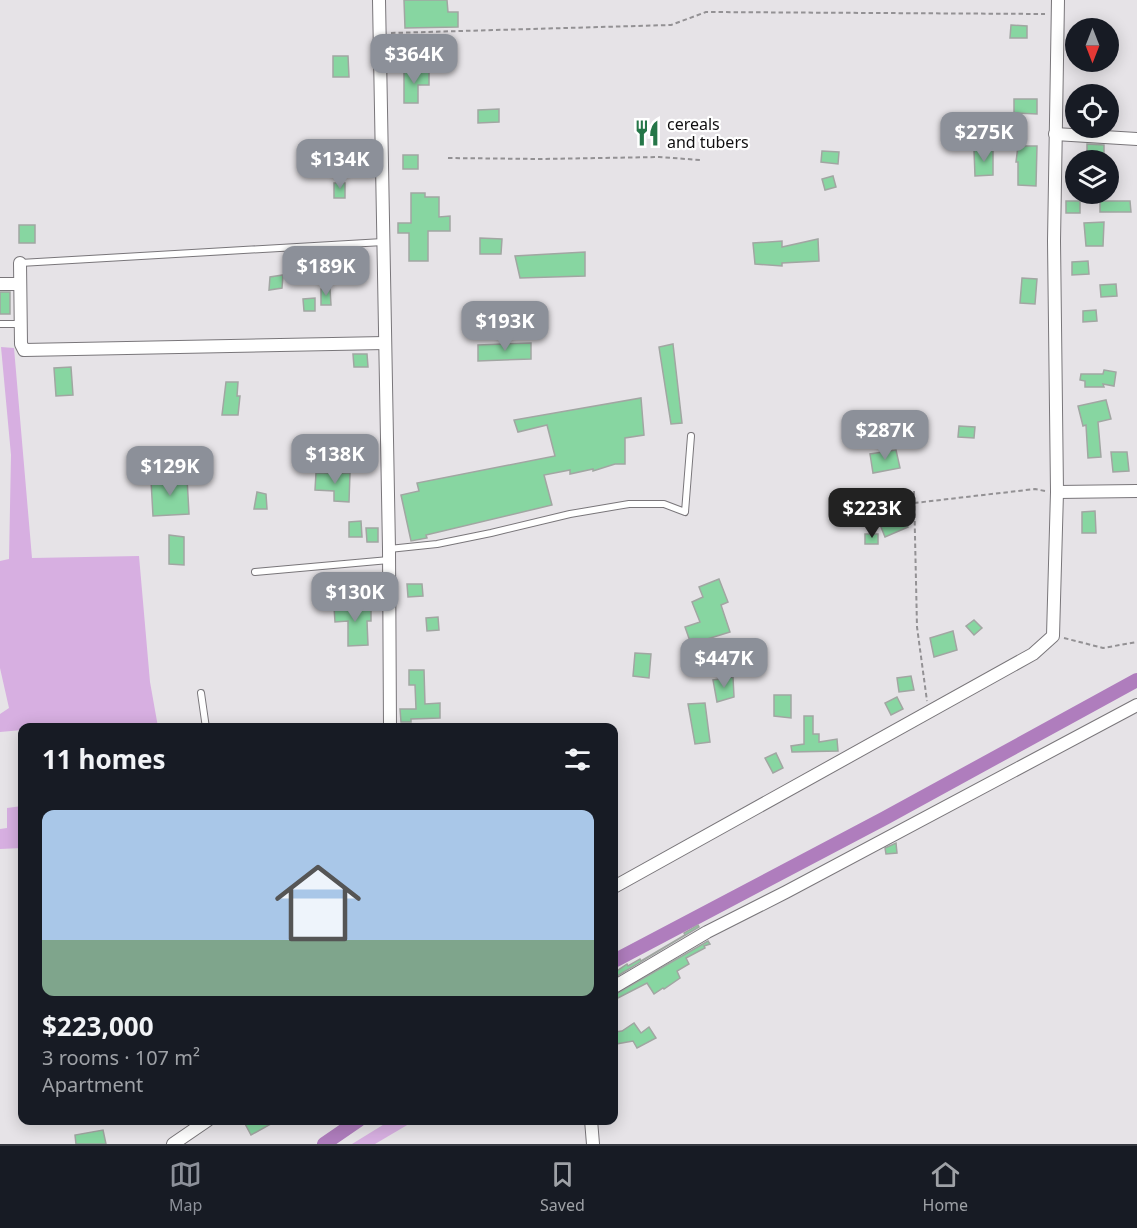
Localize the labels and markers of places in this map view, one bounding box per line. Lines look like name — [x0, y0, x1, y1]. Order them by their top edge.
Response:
pin: $364K — [372, 34, 456, 85]
pin: $275K — [942, 112, 1026, 163]
place label: cereals and tubers — [667, 113, 749, 153]
restaurant icon: cereals and tubers — [632, 118, 662, 148]
pin: $134K — [298, 139, 382, 190]
pin: $189K — [284, 246, 368, 297]
pin: $193K — [463, 301, 547, 352]
pin: $287K — [843, 410, 927, 461]
pin: $138K — [293, 434, 377, 485]
pin: $129K — [128, 446, 212, 497]
pin: $223K — [830, 488, 914, 539]
pin: $130K — [313, 572, 397, 623]
pin: $447K — [682, 638, 766, 689]

